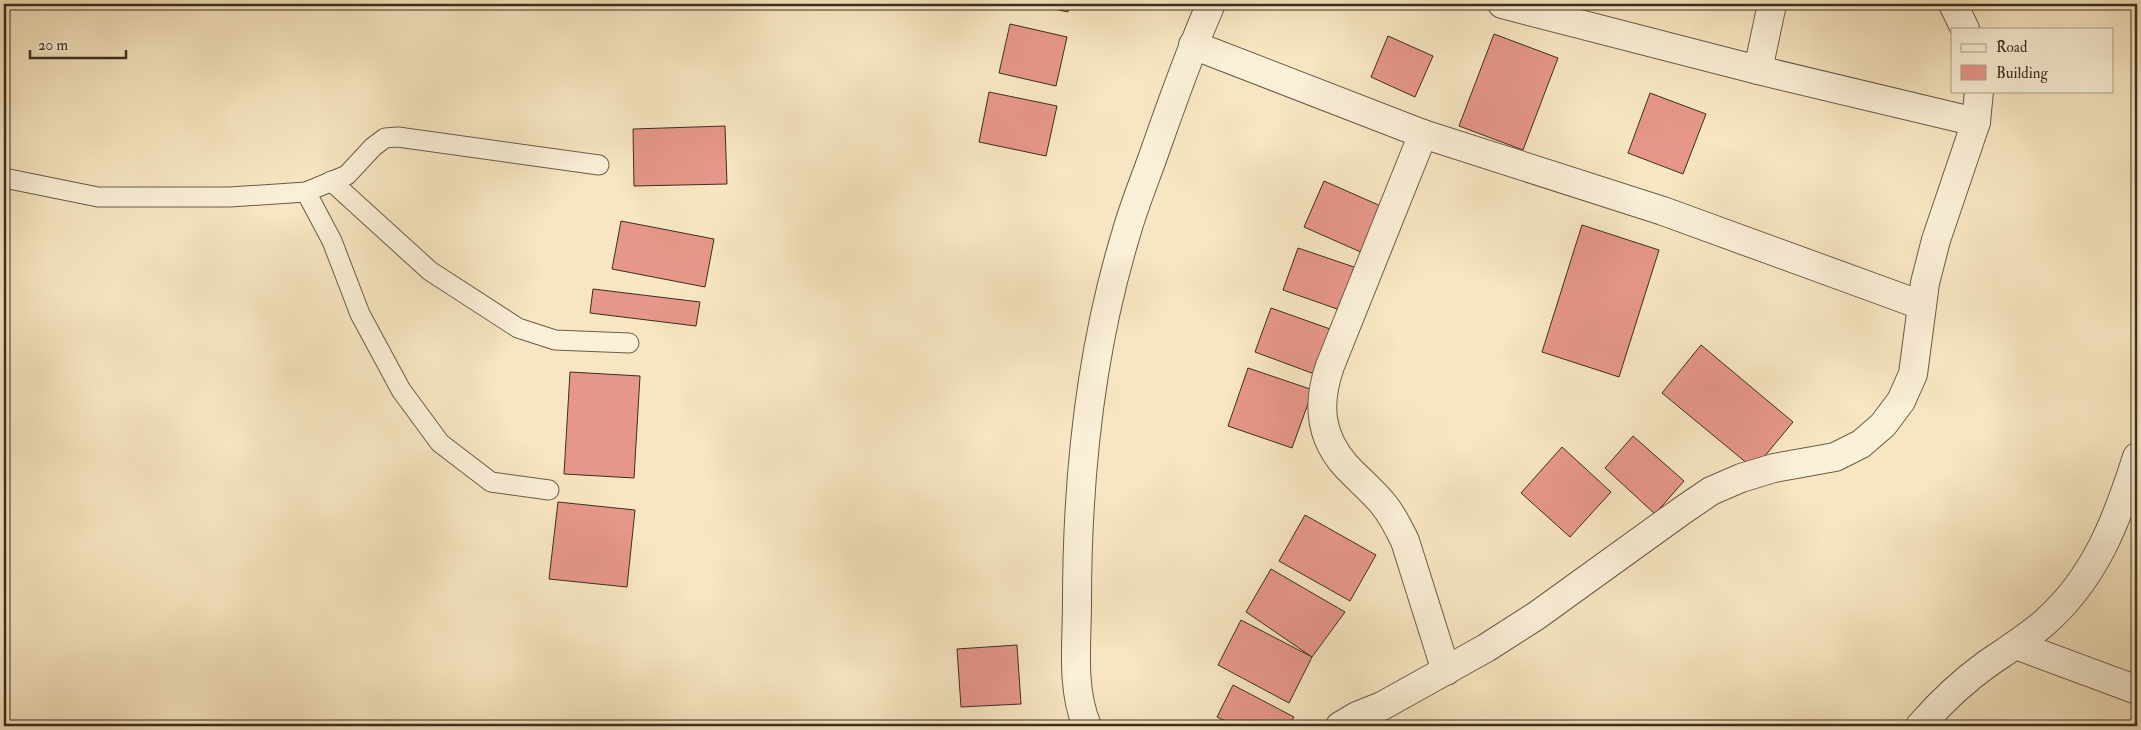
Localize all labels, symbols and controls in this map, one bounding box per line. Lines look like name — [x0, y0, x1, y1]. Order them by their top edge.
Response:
scale bar — [30, 28, 126, 60]
legend — [1951, 28, 2114, 92]
text: 20 m — [38, 36, 68, 55]
text: Road — [1996, 38, 2028, 57]
text: Building — [1996, 64, 2048, 83]

